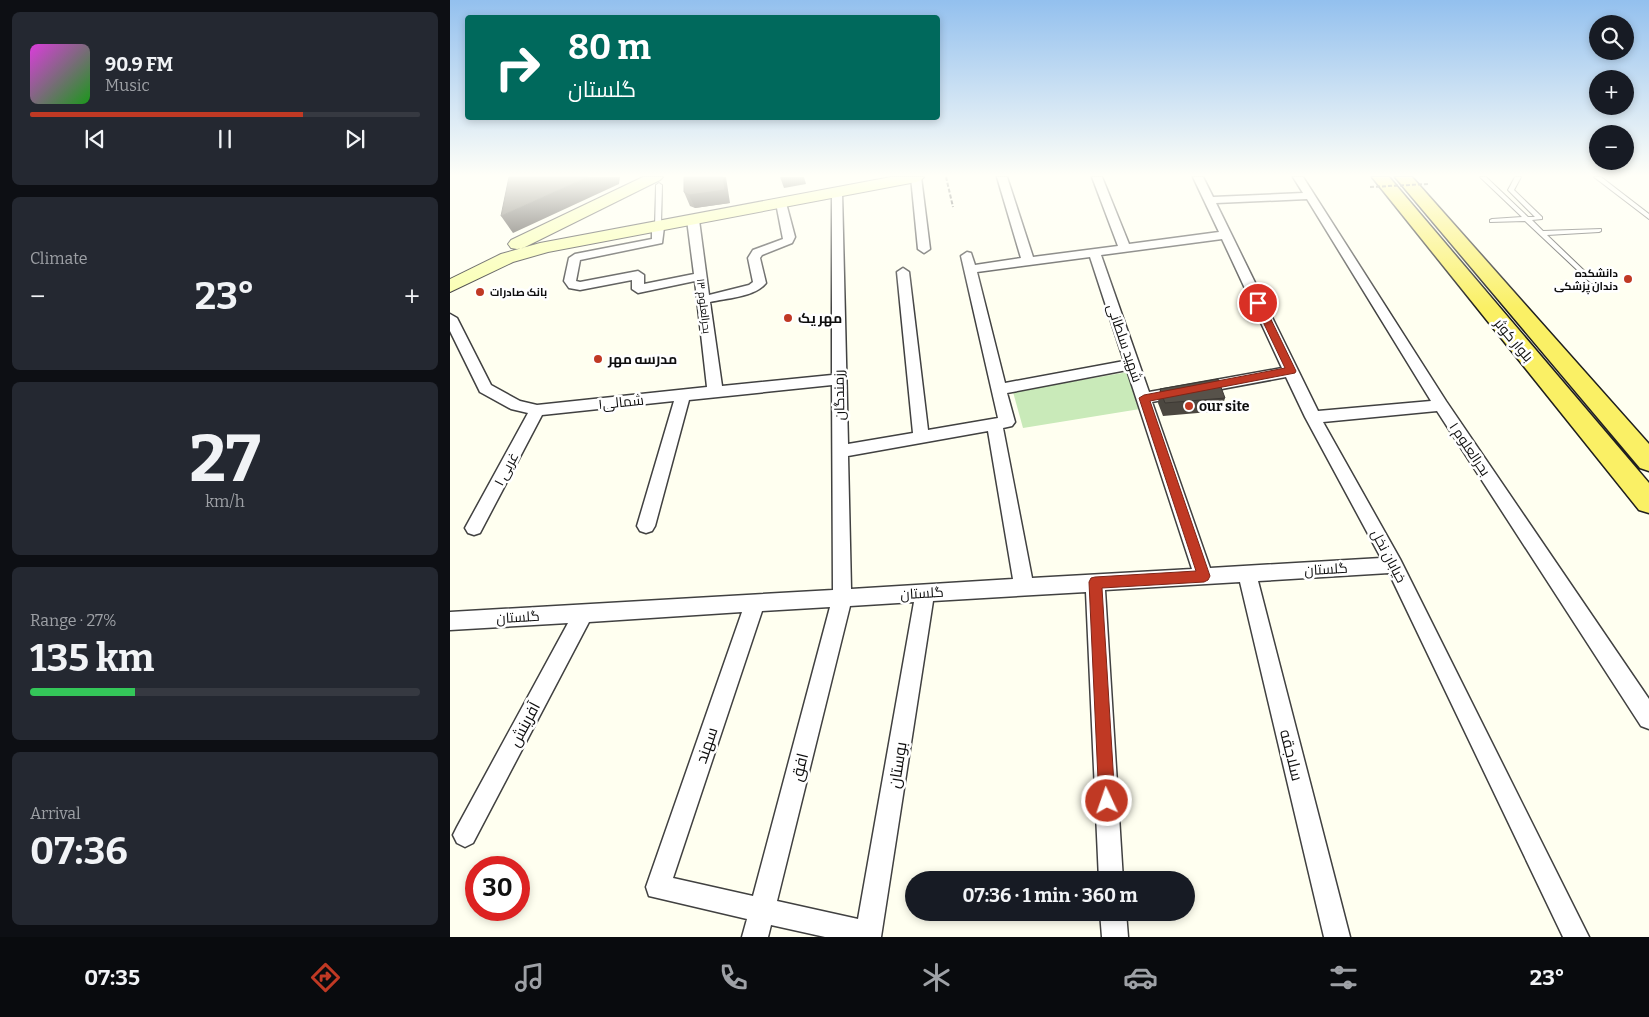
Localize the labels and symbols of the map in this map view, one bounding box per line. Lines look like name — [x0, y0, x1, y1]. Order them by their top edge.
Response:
place label: دانشکده دندان پزشکی — [1554, 267, 1618, 295]
marker: دانشکده دندان پزشکی — [1622, 273, 1634, 285]
street label: بحرالعلوم ۱۳ — [693, 278, 713, 335]
pin — [1237, 282, 1279, 324]
marker: بانک صادرات — [474, 286, 486, 298]
place label: بانک صادرات — [490, 286, 547, 299]
street label: شهید سلطانی — [1103, 302, 1146, 385]
place label: مهر یک — [798, 310, 842, 327]
marker: مهر یک — [782, 312, 794, 324]
street label: بلوار کوثر — [1490, 314, 1537, 365]
place label: مدرسه مهر — [607, 351, 677, 368]
marker: مدرسه مهر — [592, 353, 604, 365]
street label: رزمندگان — [831, 369, 848, 421]
street label: شمالی۱ — [597, 392, 645, 413]
place label: our site — [1199, 398, 1250, 415]
marker: our site — [1183, 400, 1195, 412]
street label: بحرالعلوم ۱ — [1445, 419, 1494, 480]
street label: غربی ۱ — [491, 449, 522, 489]
street label: خیابان نخل — [1367, 527, 1410, 586]
street label: گلستان — [1304, 560, 1348, 579]
street label: گلستان — [900, 584, 944, 603]
street label: گلستان — [496, 608, 540, 627]
street label: آفرینش — [505, 698, 545, 750]
street label: سهند — [691, 725, 722, 766]
street label: سلاجقه — [1276, 727, 1307, 783]
street label: بوستان — [884, 740, 912, 790]
street label: افق — [787, 751, 813, 783]
position arrow — [1080, 774, 1132, 826]
speed limit sign: 30 — [465, 856, 530, 921]

